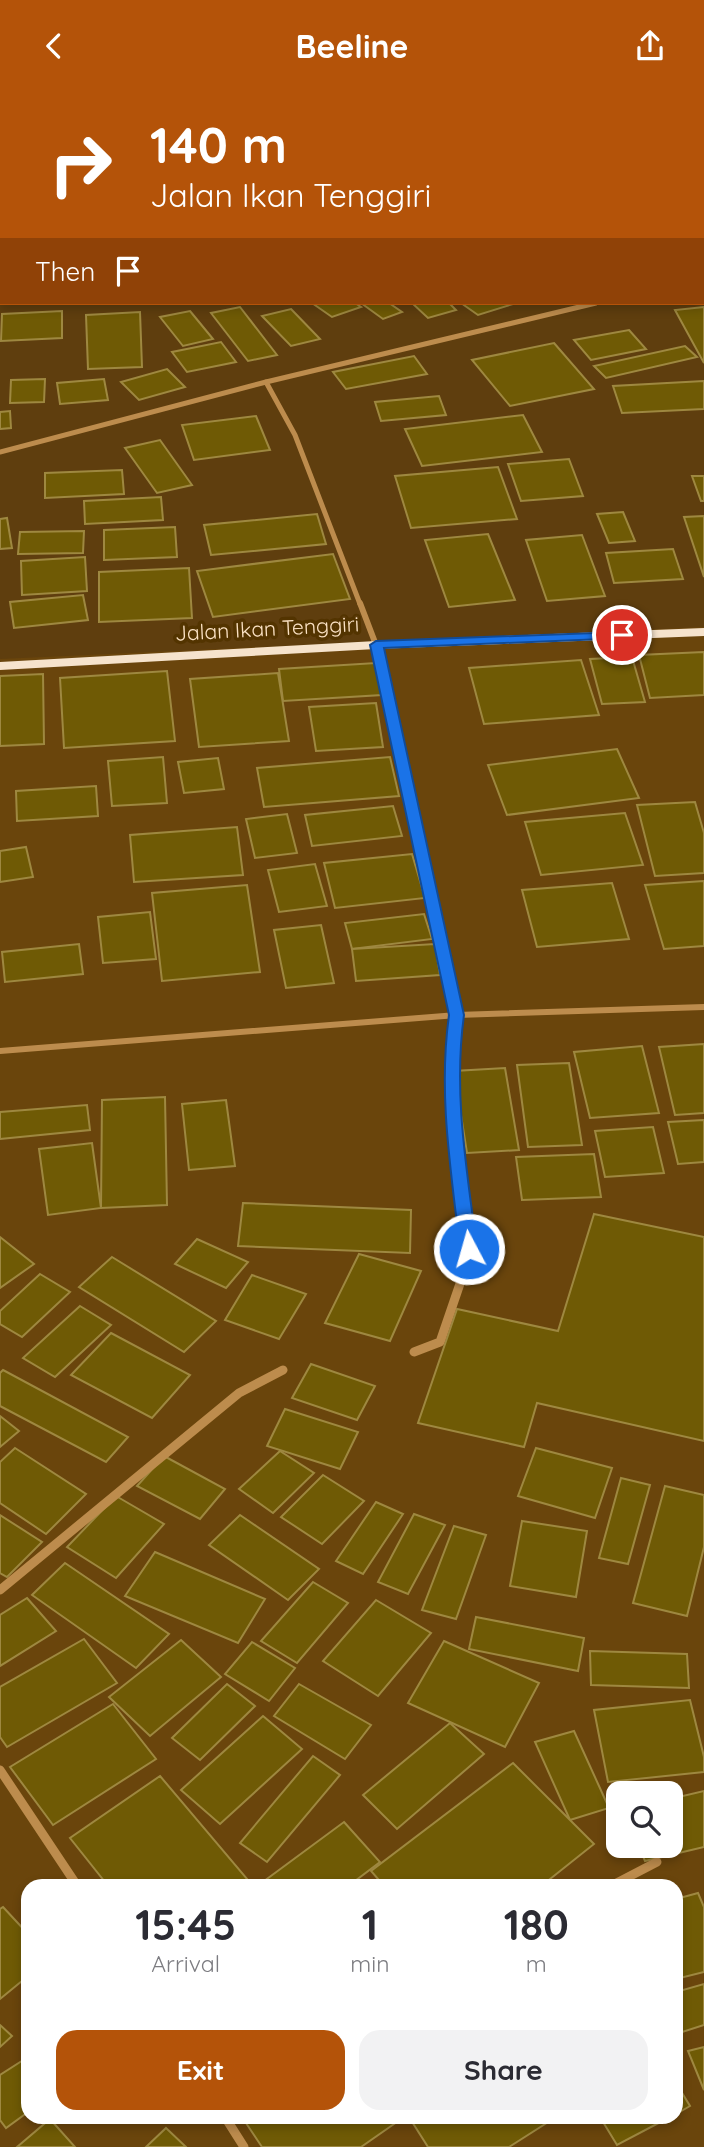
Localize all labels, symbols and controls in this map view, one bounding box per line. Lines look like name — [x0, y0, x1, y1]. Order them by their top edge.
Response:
text: Beeline — [296, 26, 408, 66]
icon: back — [35, 27, 73, 65]
icon: share — [631, 27, 669, 65]
text: 140 m — [150, 114, 287, 175]
icon: right — [35, 119, 126, 210]
text: Jalan Ikan Tenggiri — [150, 175, 431, 215]
icon: arrive — [109, 252, 147, 290]
text: Then — [35, 255, 95, 288]
pin — [592, 605, 652, 665]
street label: Jalan Ikan Tenggiri — [174, 610, 360, 646]
icon: arrive — [603, 616, 641, 654]
position arrow — [432, 1212, 506, 1286]
map controls — [606, 1781, 683, 1858]
button: search — [606, 1781, 683, 1858]
text: 15:45 — [135, 1898, 236, 1951]
text: 1 — [362, 1898, 378, 1951]
text: 180 — [504, 1898, 569, 1951]
text: Arrival — [151, 1949, 220, 1978]
text: min — [350, 1949, 389, 1978]
text: m — [526, 1949, 547, 1978]
button: Exit — [56, 2030, 345, 2110]
button: Share — [359, 2030, 648, 2110]

